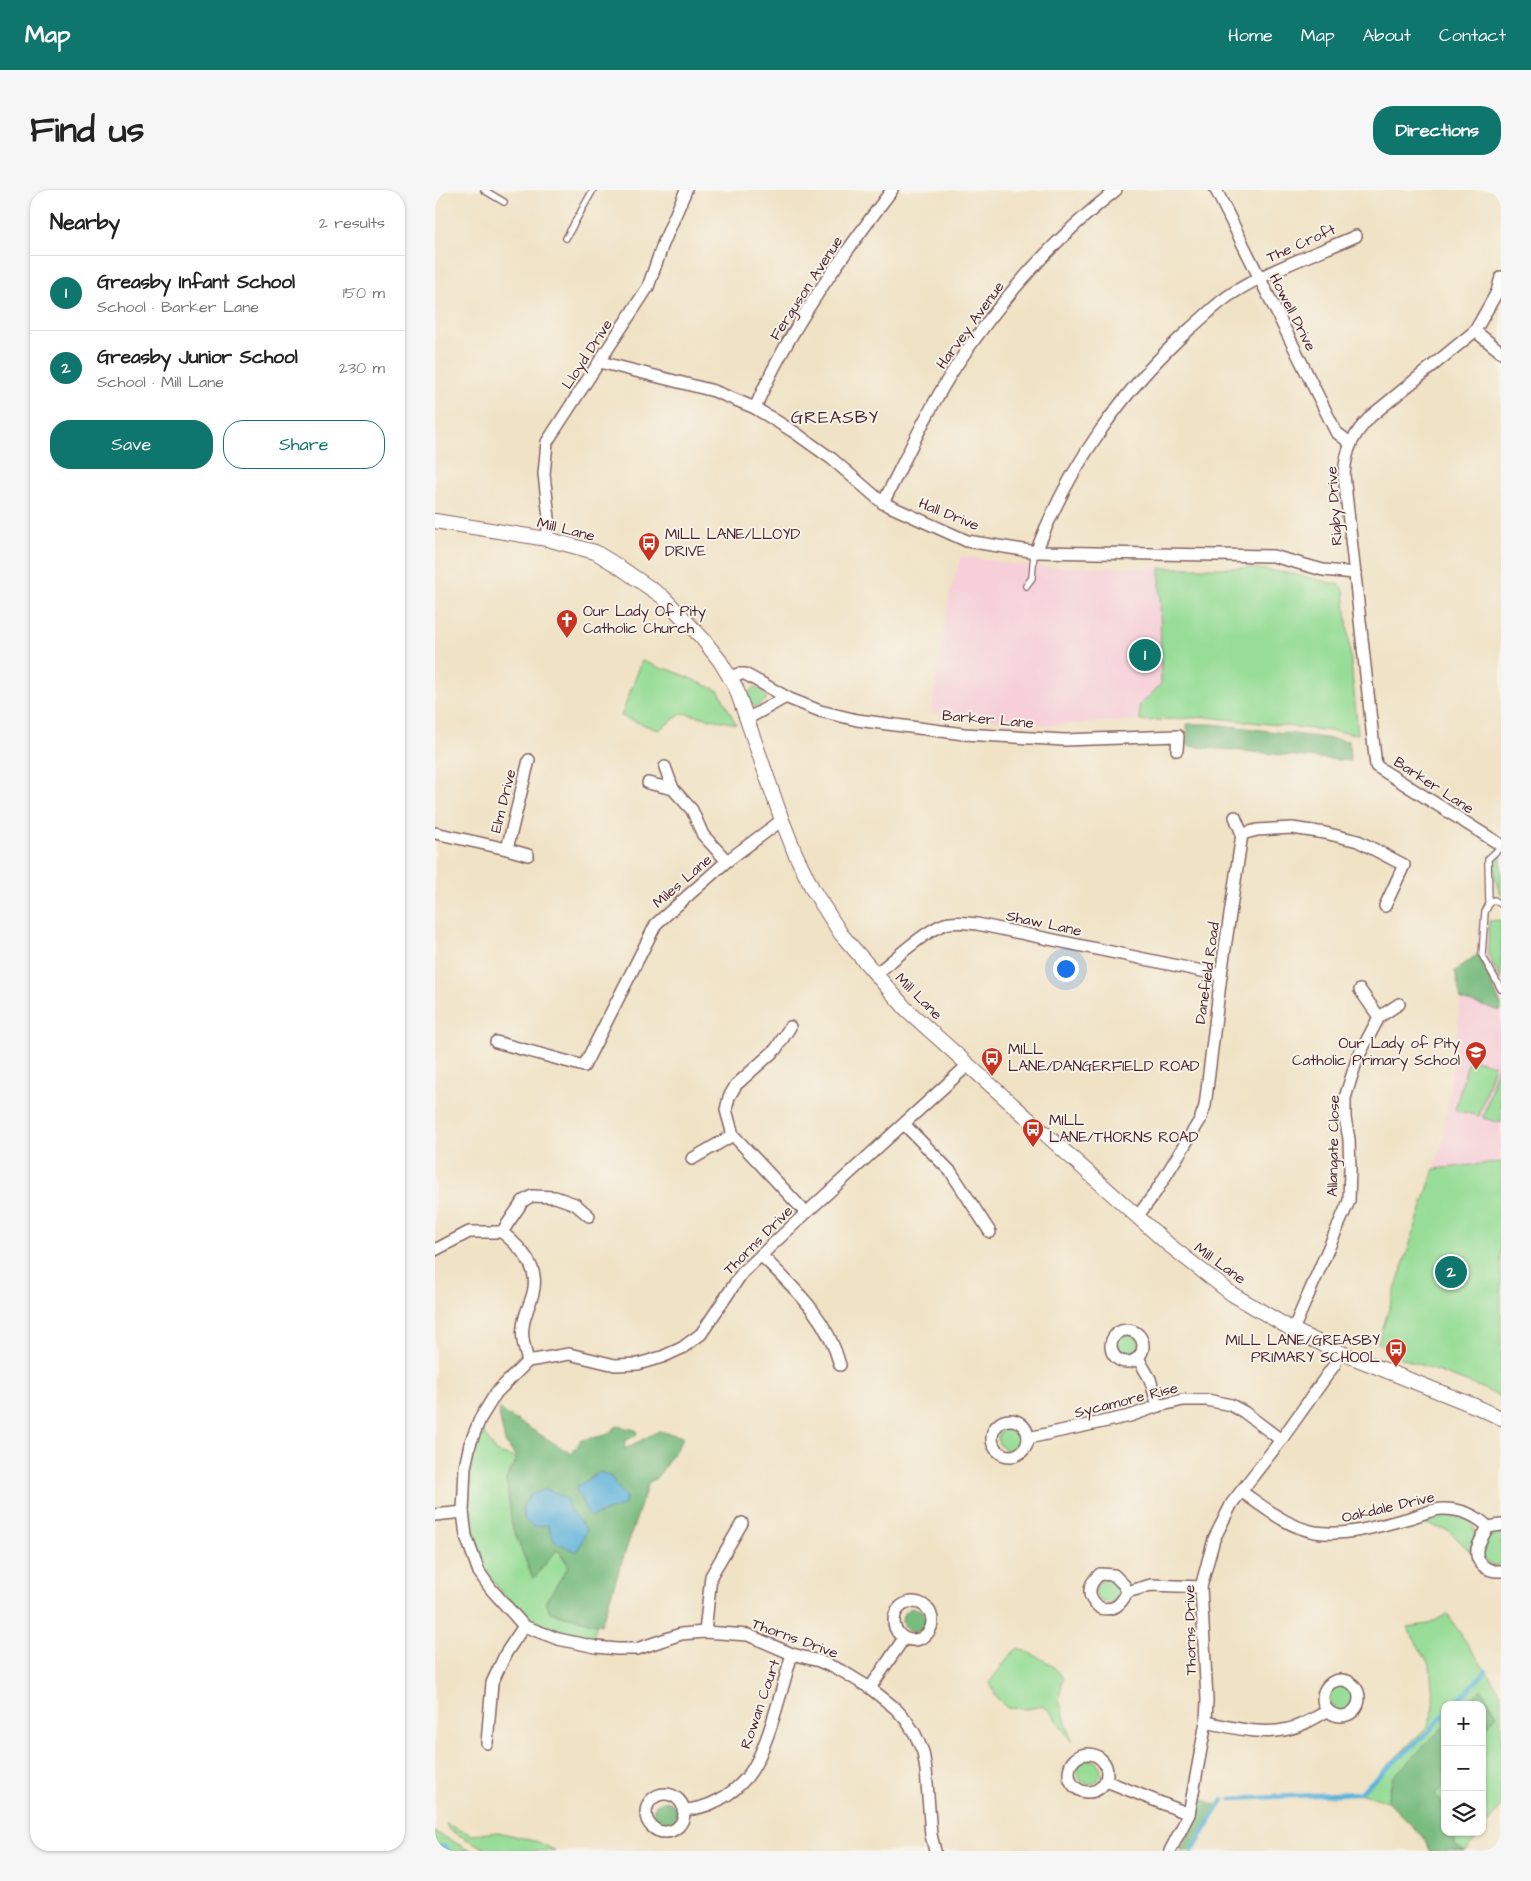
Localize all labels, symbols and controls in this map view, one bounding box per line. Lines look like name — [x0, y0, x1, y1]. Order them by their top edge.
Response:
text: Map — [25, 18, 70, 52]
text: Home — [1228, 23, 1273, 48]
text: Map — [1301, 23, 1335, 48]
text: About — [1363, 23, 1411, 48]
text: Contact — [1439, 23, 1506, 48]
text: Find us — [30, 106, 144, 155]
button: Directions — [1373, 106, 1501, 155]
text: Nearby — [50, 208, 120, 237]
text: 2 results — [319, 212, 385, 234]
street label: The Croft — [1263, 219, 1339, 268]
street label: Ferguson Avenue — [765, 232, 849, 345]
text: Greasby Infant School — [97, 269, 295, 296]
street label: Howell Drive — [1264, 270, 1321, 355]
street label: Harvey Avenue — [931, 277, 1010, 374]
text: 1 — [65, 282, 67, 304]
text: 150 m — [343, 282, 385, 304]
text: School · Barker Lane — [97, 296, 259, 318]
street label: Lloyd Drive — [557, 315, 619, 394]
text: Greasby Junior School — [97, 344, 298, 371]
text: 2 — [61, 357, 71, 379]
text: 230 m — [339, 357, 385, 379]
text: School · Mill Lane — [97, 371, 224, 393]
district label: GREASBY — [791, 405, 879, 430]
button: Save — [50, 420, 213, 469]
button: Share — [223, 420, 385, 469]
street label: Rigby Drive — [1321, 465, 1349, 546]
street label: Hall Drive — [915, 493, 982, 536]
street label: Mill Lane — [535, 512, 597, 547]
place label: MILL LANE/LLOYD DRIVE — [665, 524, 800, 562]
bus stop icon: MILL LANE/LLOYD DRIVE — [637, 531, 661, 562]
place label: Our Lady Of Pity Catholic Church — [583, 601, 706, 639]
church icon: Our Lady Of Pity Catholic Church — [555, 608, 579, 639]
pin: 1 — [1129, 636, 1161, 674]
street label: Barker Lane — [941, 705, 1035, 734]
street label: Barker Lane — [1390, 752, 1478, 819]
street label: Elm Drive — [485, 767, 522, 835]
street label: Miles Lane — [648, 850, 717, 913]
street label: Shaw Lane — [1004, 905, 1083, 942]
street label: Danefield Road — [1190, 920, 1225, 1025]
your location — [1053, 956, 1079, 982]
street label: Mill Lane — [890, 968, 947, 1025]
place label: Our Lady of Pity Catholic Primary School — [1292, 1033, 1460, 1072]
place label: MILL LANE/DANGERFIELD ROAD — [1008, 1039, 1200, 1077]
school or university icon: Our Lady of Pity Catholic Primary School — [1464, 1040, 1488, 1071]
bus stop icon: MILL LANE/DANGERFIELD ROAD — [980, 1046, 1004, 1077]
street label: Allangate Close — [1322, 1095, 1346, 1197]
place label: MILL LANE/THORNS ROAD — [1049, 1110, 1199, 1148]
bus stop icon: MILL LANE/THORNS ROAD — [1021, 1117, 1045, 1148]
street label: Thorns Drive — [719, 1201, 798, 1280]
street label: Mill Lane — [1190, 1238, 1250, 1289]
pin: 2 — [1435, 1253, 1467, 1291]
place label: MILL LANE/GREASBY PRIMARY SCHOOL — [1226, 1330, 1381, 1368]
bus stop icon: MILL LANE/GREASBY PRIMARY SCHOOL — [1384, 1337, 1408, 1368]
street label: Sycamore Rise — [1072, 1377, 1180, 1424]
street label: Oakdale Drive — [1340, 1487, 1437, 1528]
street label: Thorns Drive — [1179, 1584, 1202, 1676]
street label: Thorns Drive — [749, 1613, 841, 1664]
street label: Rowan Court — [735, 1657, 786, 1752]
map controls — [1441, 1701, 1486, 1836]
button: + — [1441, 1701, 1486, 1746]
button: − — [1441, 1746, 1486, 1791]
button: layers — [1441, 1791, 1486, 1836]

